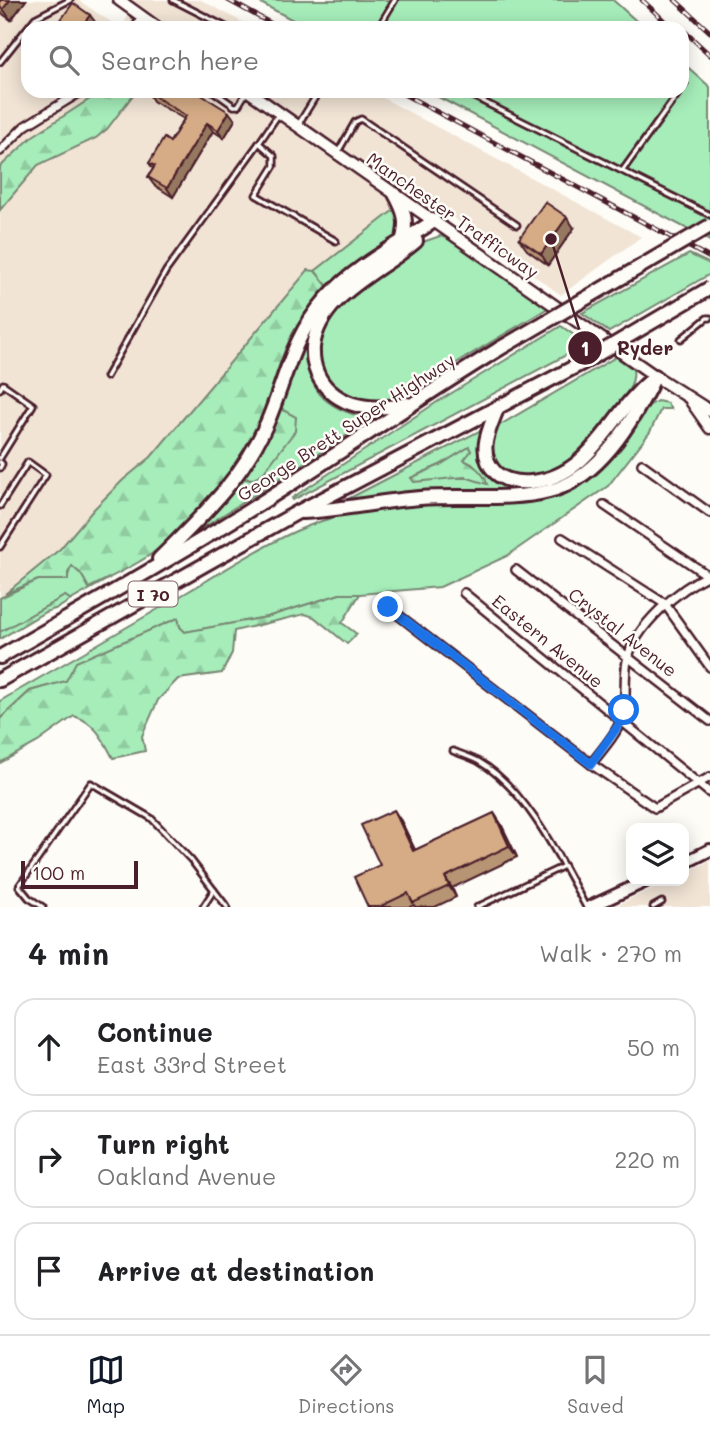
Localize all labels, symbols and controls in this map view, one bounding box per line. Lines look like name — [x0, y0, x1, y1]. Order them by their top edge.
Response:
search box — [21, 21, 689, 98]
icon: search — [45, 41, 83, 79]
text: Search here — [101, 43, 259, 77]
street label: Manchester Trafficway — [362, 146, 544, 284]
callout: Ryder — [568, 328, 688, 368]
text: 1 — [580, 334, 590, 361]
text: Ryder — [617, 335, 673, 360]
street label: George Brett Super Highway — [233, 347, 459, 507]
road number: I 70 — [128, 582, 178, 607]
street label: Crystal Avenue — [564, 582, 682, 682]
street label: Eastern Avenue — [487, 589, 609, 693]
route end — [372, 591, 403, 622]
route start — [608, 694, 639, 725]
map controls — [626, 823, 689, 886]
button: layers — [626, 823, 689, 886]
scale bar — [21, 858, 138, 890]
text: 100 m — [32, 860, 85, 885]
text: 4 min — [28, 933, 109, 973]
text: Walk · 270 m — [539, 938, 682, 968]
text: Continue — [97, 1015, 213, 1049]
icon: ahead — [30, 1028, 68, 1066]
text: 50 m — [627, 1032, 680, 1062]
text: East 33rd Street — [97, 1049, 287, 1079]
text: Turn right — [97, 1127, 230, 1161]
icon: right — [30, 1140, 68, 1178]
text: 220 m — [614, 1144, 680, 1174]
text: Oakland Avenue — [97, 1161, 276, 1191]
icon: arrive — [30, 1252, 68, 1290]
text: Arrive at destination — [97, 1254, 374, 1288]
tab: Map — [86, 1351, 125, 1418]
tab: Directions — [298, 1351, 394, 1418]
tab: Saved — [567, 1351, 624, 1418]

